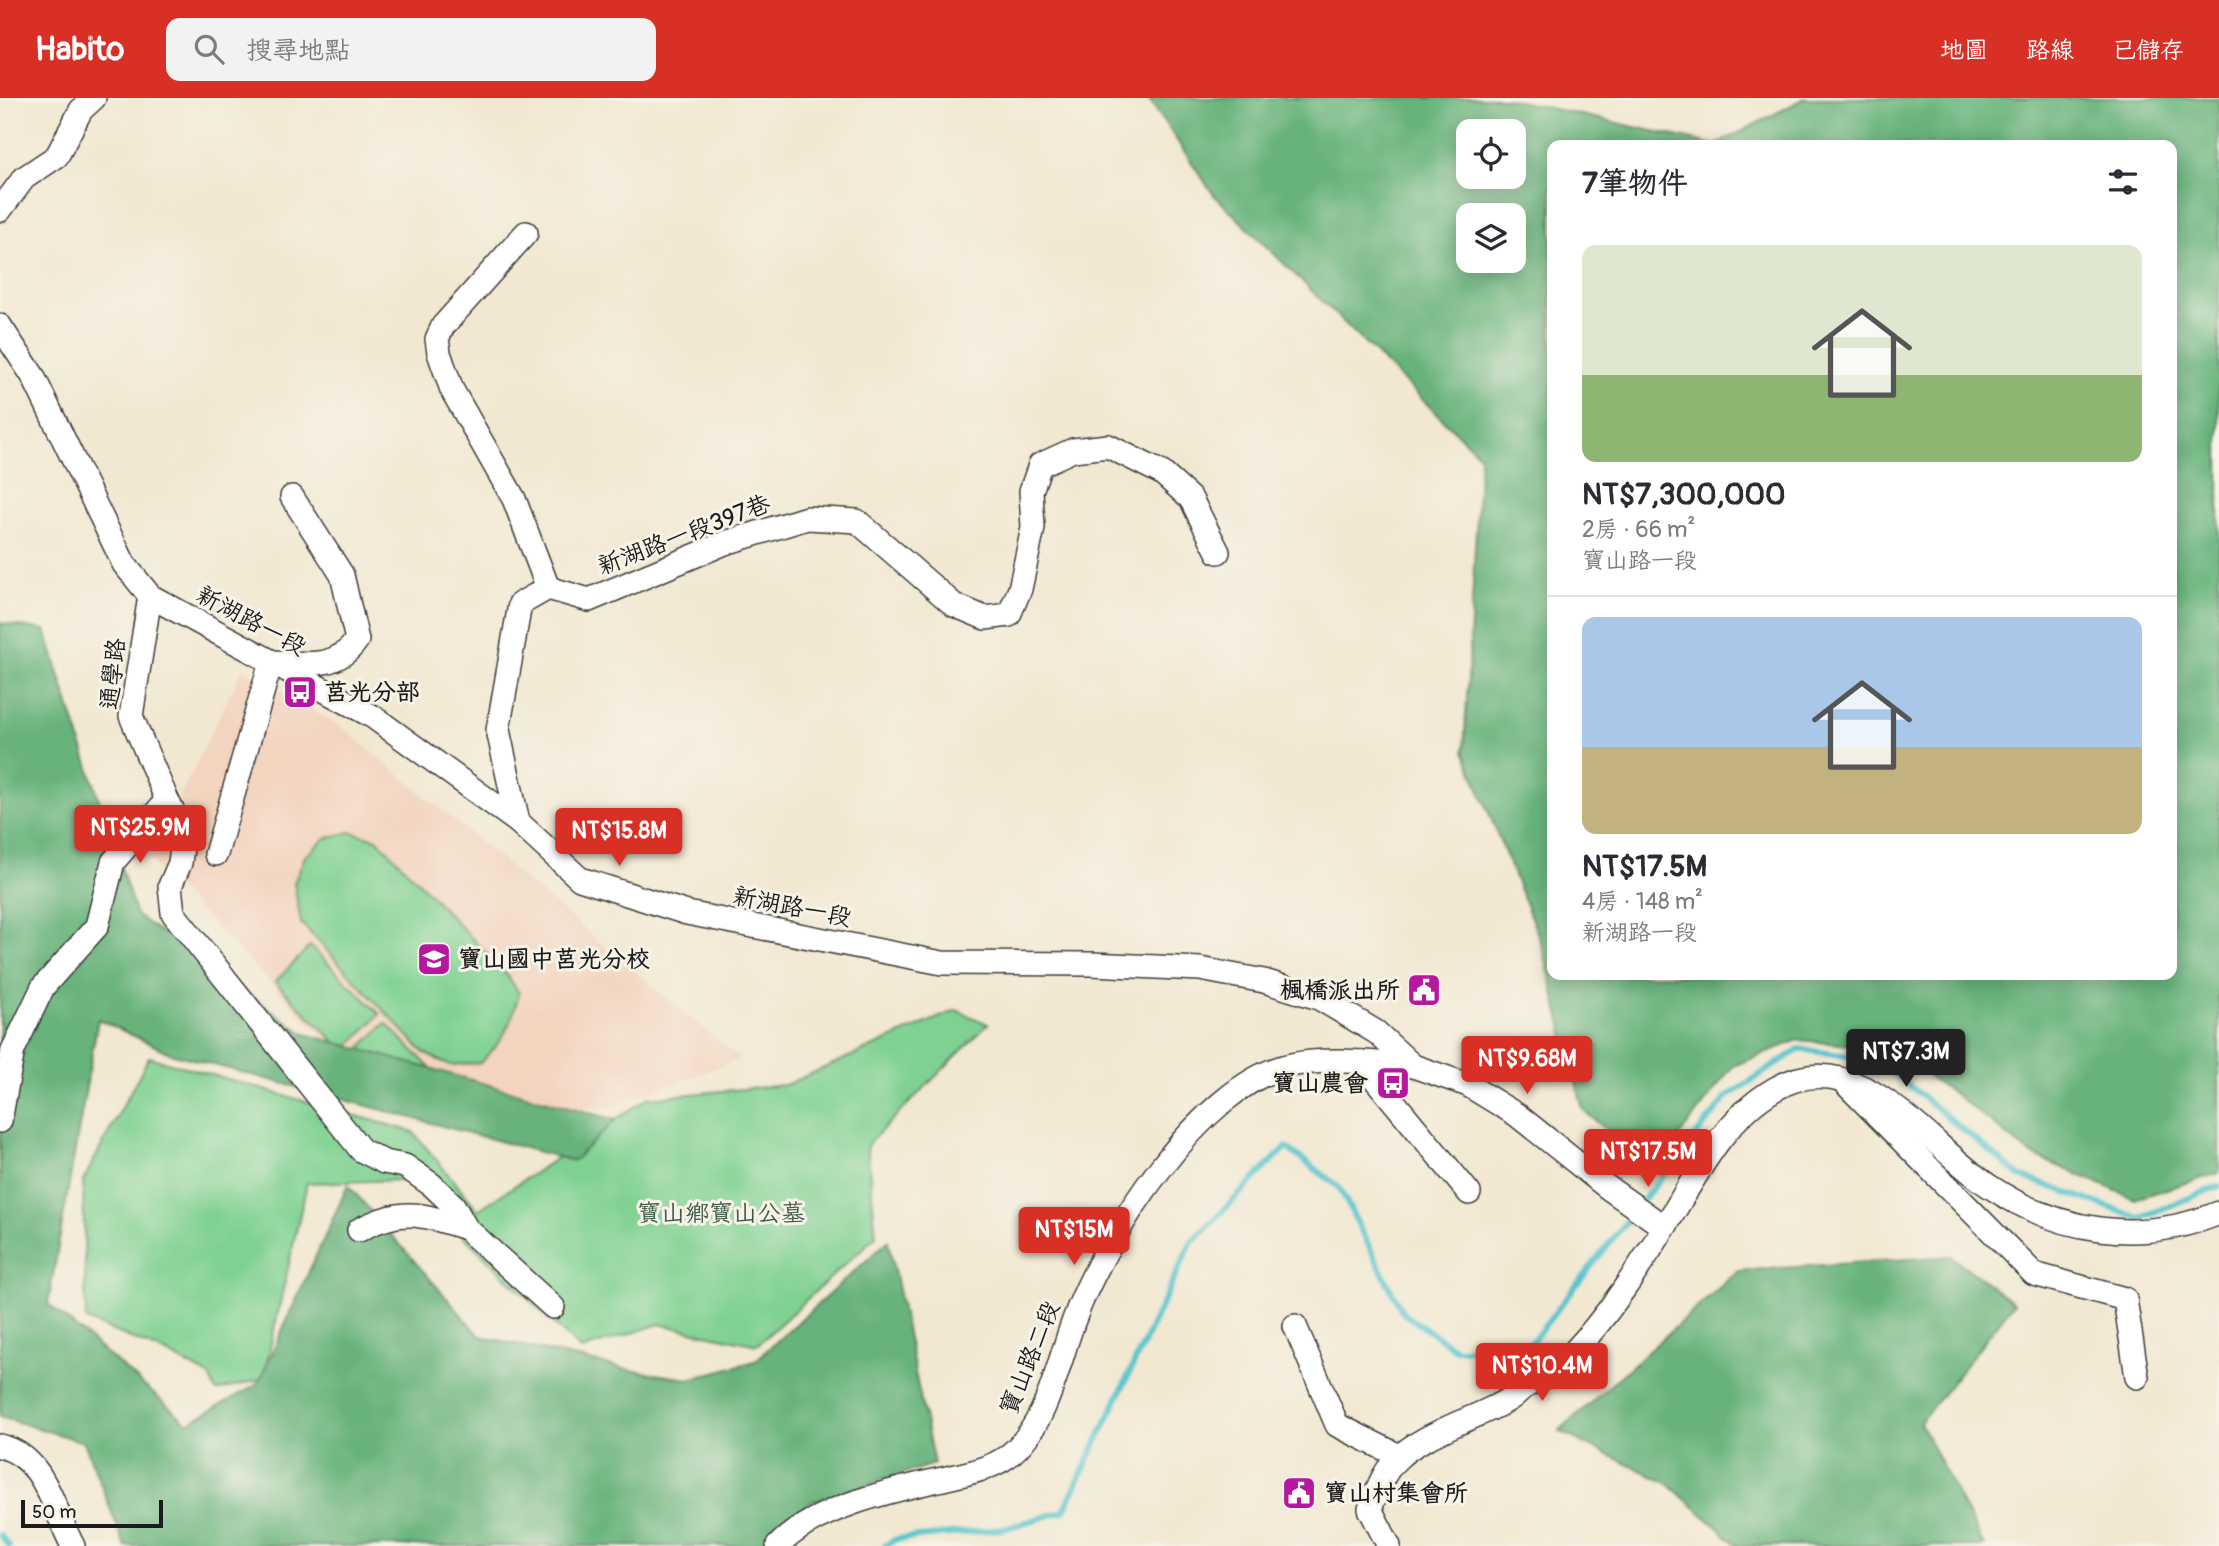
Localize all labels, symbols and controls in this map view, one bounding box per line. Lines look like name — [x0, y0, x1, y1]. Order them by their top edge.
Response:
search box — [166, 18, 656, 81]
text: Habito — [35, 29, 124, 70]
icon: search — [190, 30, 228, 68]
text: 搜尋地點 — [246, 35, 350, 67]
text: 地圖 — [1940, 36, 1988, 65]
text: 路線 — [2026, 36, 2074, 65]
text: 已儲存 — [2112, 36, 2184, 65]
map controls — [1456, 119, 1526, 273]
button: locate — [1456, 119, 1526, 189]
icon: filters — [2104, 163, 2142, 201]
text: 7筆物件 — [1582, 165, 1688, 202]
button: layers — [1456, 203, 1526, 273]
icon: home — [1799, 290, 1925, 416]
text: NT$7,300,000 — [1582, 476, 1786, 513]
street label: 新湖路一段397巷 — [594, 489, 774, 581]
text: 2房 · 66 m² — [1582, 515, 1695, 544]
text: 寶山路一段 — [1582, 546, 1697, 575]
street label: 新湖路一段 — [191, 580, 311, 662]
street label: 通學路 — [95, 637, 131, 711]
icon: home — [1799, 662, 1925, 788]
bus stop icon: 莒光分部 — [281, 673, 319, 711]
place label: 莒光分部 — [324, 678, 420, 707]
pin: NT$25.9M — [68, 806, 212, 865]
pin: NT$15.8M — [547, 808, 691, 868]
text: NT$25.9M — [90, 813, 190, 842]
text: NT$15.8M — [571, 816, 667, 845]
text: NT$17.5M — [1582, 848, 1707, 885]
street label: 新湖路一段 — [730, 881, 854, 933]
text: 4房 · 148 m² — [1582, 887, 1703, 916]
text: 新湖路一段 — [1582, 918, 1697, 947]
school or university icon: 寶山國中莒光分校 — [415, 940, 453, 978]
place label: 寶山國中莒光分校 — [458, 945, 650, 974]
public building icon: 楓橋派出所 — [1405, 971, 1443, 1009]
place label: 楓橋派出所 — [1280, 976, 1400, 1005]
pin: NT$7.3M — [1841, 1030, 1971, 1089]
pin: NT$9.68M — [1455, 1037, 1599, 1096]
text: NT$7.3M — [1862, 1037, 1950, 1066]
text: NT$9.68M — [1477, 1044, 1577, 1073]
bus stop icon: 寶山農會 — [1374, 1064, 1412, 1102]
place label: 寶山農會 — [1272, 1069, 1368, 1098]
pin: NT$17.5M — [1576, 1130, 1720, 1189]
text: NT$17.5M — [1600, 1137, 1696, 1166]
park label: 寶山鄉寶山公墓 — [637, 1199, 805, 1228]
pin: NT$15M — [1017, 1208, 1131, 1267]
text: NT$15M — [1035, 1215, 1113, 1244]
street label: 寶山路二段 — [994, 1297, 1066, 1419]
pin: NT$10.4M — [1470, 1344, 1614, 1403]
text: NT$10.4M — [1492, 1351, 1592, 1380]
public building icon: 寶山村集會所 — [1280, 1474, 1318, 1512]
place label: 寶山村集會所 — [1324, 1479, 1468, 1508]
scale bar — [21, 1497, 163, 1529]
text: 50 m — [32, 1500, 76, 1524]

